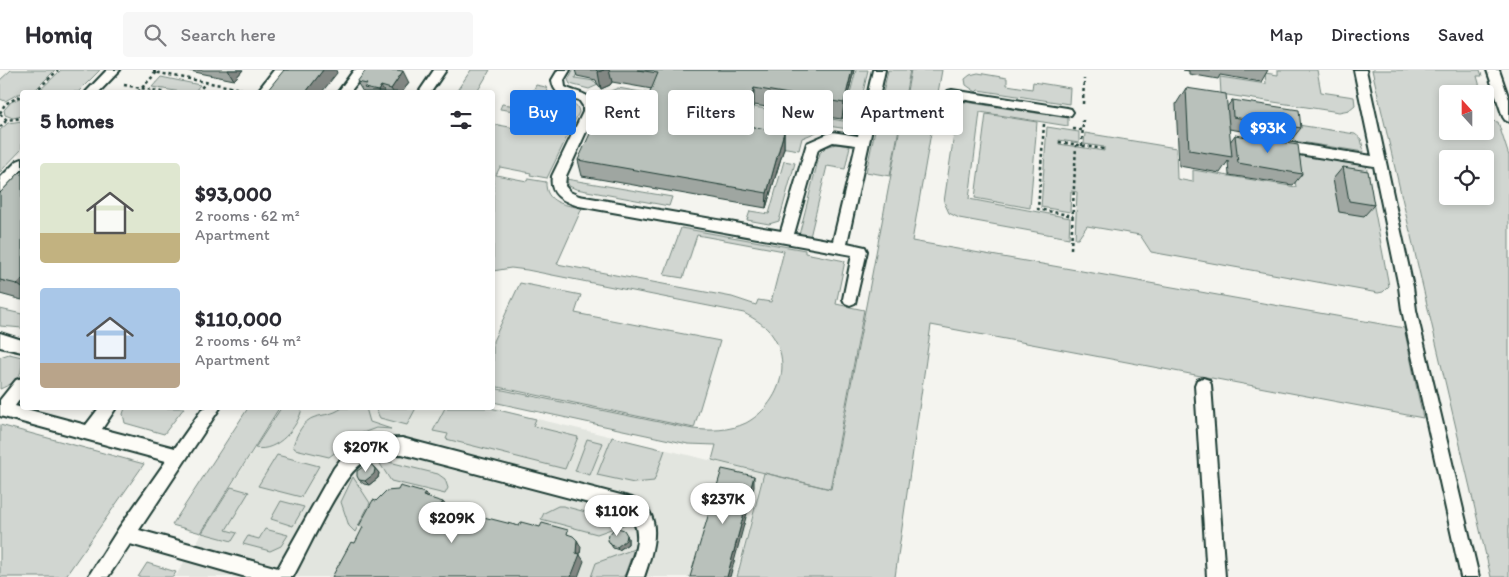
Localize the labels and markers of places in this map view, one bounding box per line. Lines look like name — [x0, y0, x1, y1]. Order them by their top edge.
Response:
pin: $93K — [1238, 112, 1298, 154]
pin: $207K — [331, 430, 401, 473]
pin: $237K — [688, 482, 758, 525]
pin: $110K — [582, 494, 652, 537]
pin: $209K — [417, 502, 487, 544]

